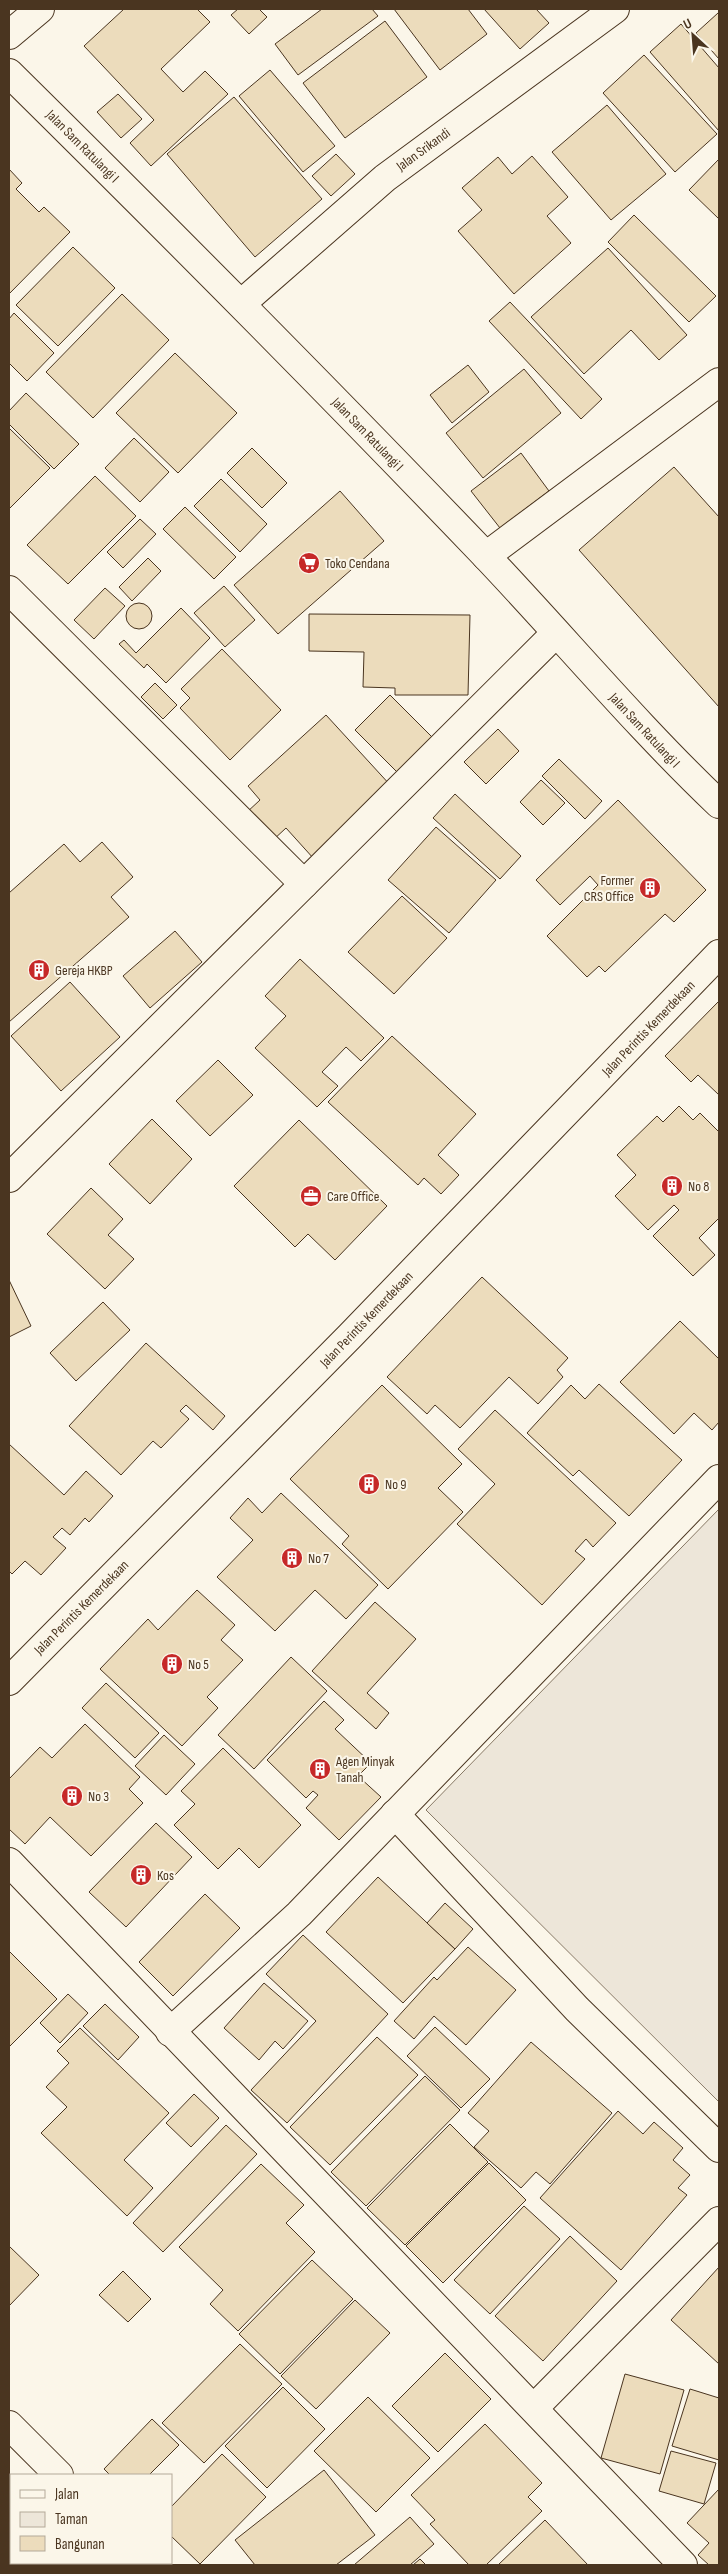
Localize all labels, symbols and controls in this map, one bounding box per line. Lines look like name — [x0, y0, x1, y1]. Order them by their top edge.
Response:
north arrow — [668, 10, 718, 60]
text: U — [681, 15, 695, 33]
street label: Jalan Sam Ratulangi I — [42, 106, 123, 186]
street label: Jalan Srikandi — [392, 124, 453, 175]
street label: Jalan Sam Ratulangi I — [327, 393, 407, 475]
supermarket icon: Toko Cendana — [297, 551, 321, 575]
place label: Toko Cendana — [325, 555, 390, 572]
street label: Jalan Sam Ratulangi I — [605, 689, 684, 771]
place label: Former CRS Office — [584, 872, 634, 905]
building icon: Former CRS Office — [638, 876, 662, 900]
building icon: Gereja HKBP — [27, 958, 51, 982]
place label: Gereja HKBP — [55, 962, 113, 979]
street label: Jalan Perintis Kemerdekaan — [598, 977, 698, 1080]
building icon: No 8 — [660, 1174, 684, 1198]
place label: No 8 — [688, 1178, 709, 1195]
office icon: Care Office — [299, 1184, 323, 1208]
place label: Care Office — [327, 1188, 379, 1205]
street label: Jalan Perintis Kemerdekaan — [316, 1268, 416, 1371]
building icon: No 9 — [357, 1472, 381, 1496]
place label: No 9 — [385, 1476, 406, 1493]
building icon: No 7 — [280, 1546, 304, 1570]
place label: No 7 — [308, 1550, 329, 1567]
street label: Jalan Perintis Kemerdekaan — [30, 1557, 132, 1659]
building icon: No 5 — [160, 1652, 184, 1676]
place label: No 5 — [188, 1656, 209, 1673]
place label: Agen Minyak Tanah — [335, 1753, 395, 1786]
building icon: Agen Minyak Tanah — [308, 1757, 332, 1781]
building icon: No 3 — [60, 1784, 84, 1808]
place label: No 3 — [88, 1788, 109, 1805]
building icon: Kos — [129, 1863, 153, 1887]
place label: Kos — [157, 1867, 174, 1884]
legend — [10, 2474, 172, 2564]
text: Jalan — [54, 2485, 79, 2504]
text: Taman — [55, 2510, 88, 2529]
text: Bangunan — [55, 2535, 105, 2554]

